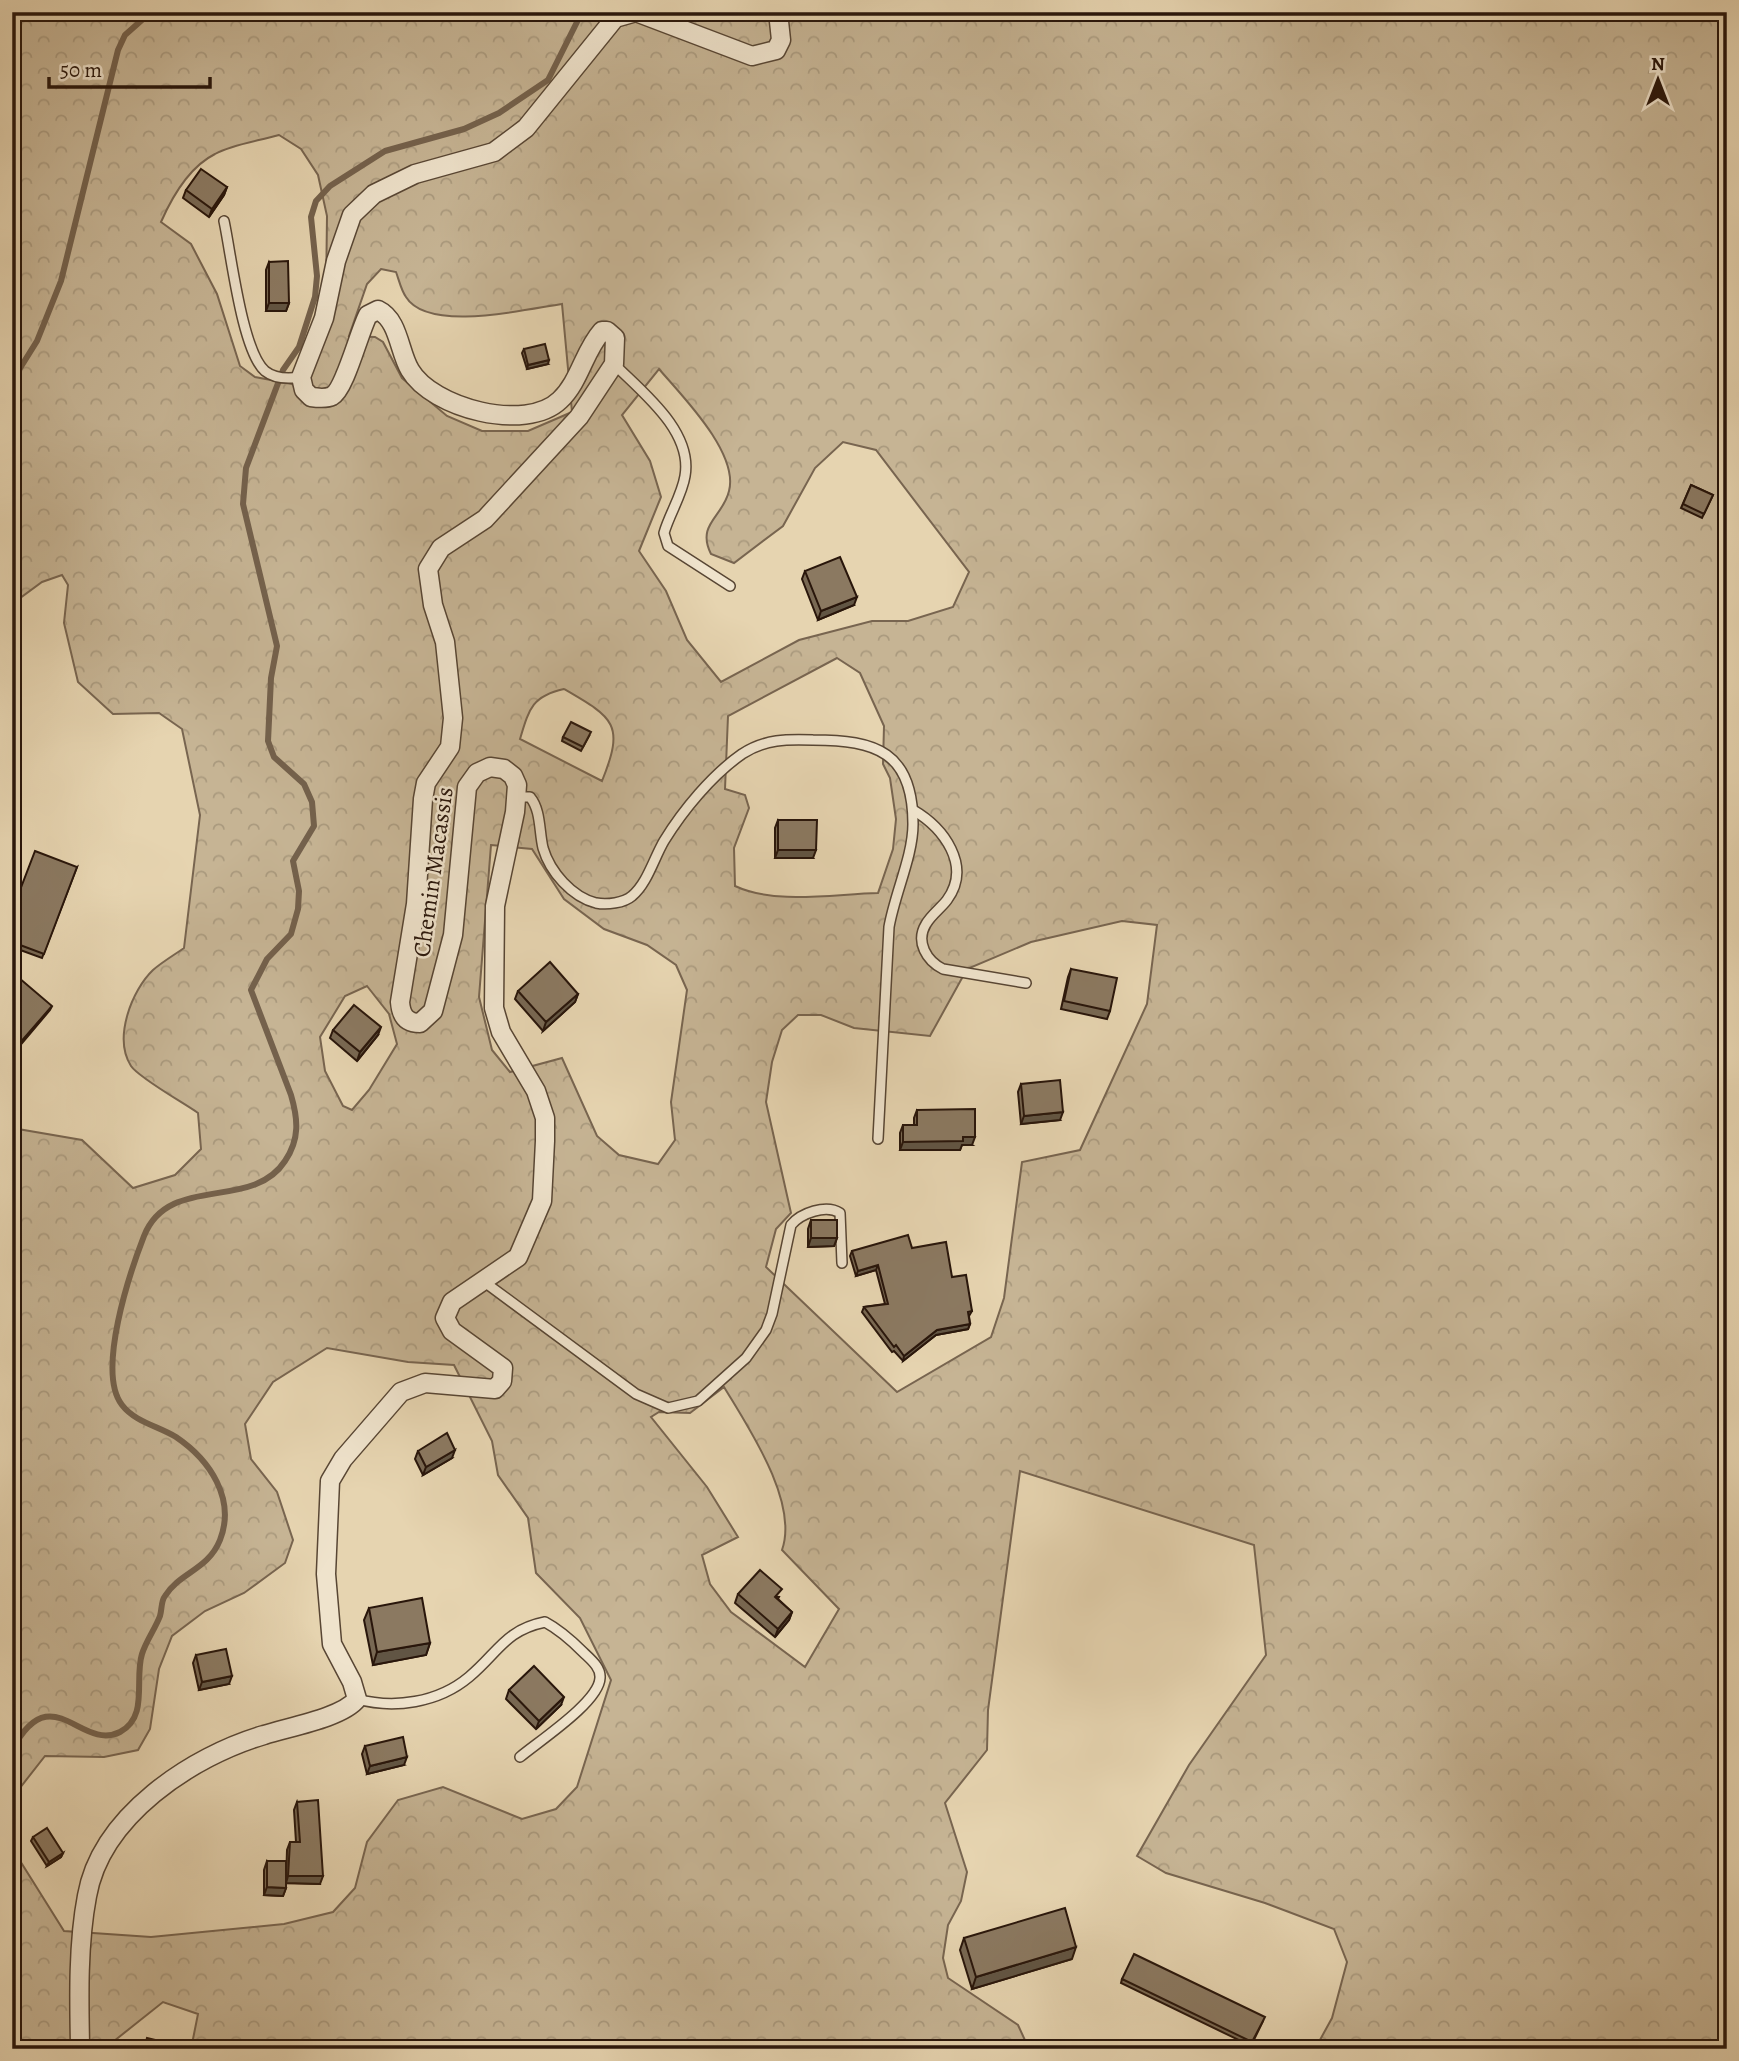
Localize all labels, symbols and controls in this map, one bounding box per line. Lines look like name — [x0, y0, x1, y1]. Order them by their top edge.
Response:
scale bar — [49, 46, 210, 90]
north arrow — [1624, 46, 1694, 116]
text: N — [1651, 51, 1665, 77]
text: 50 m — [60, 56, 102, 84]
street label: Chemin Macassis — [405, 785, 461, 959]

